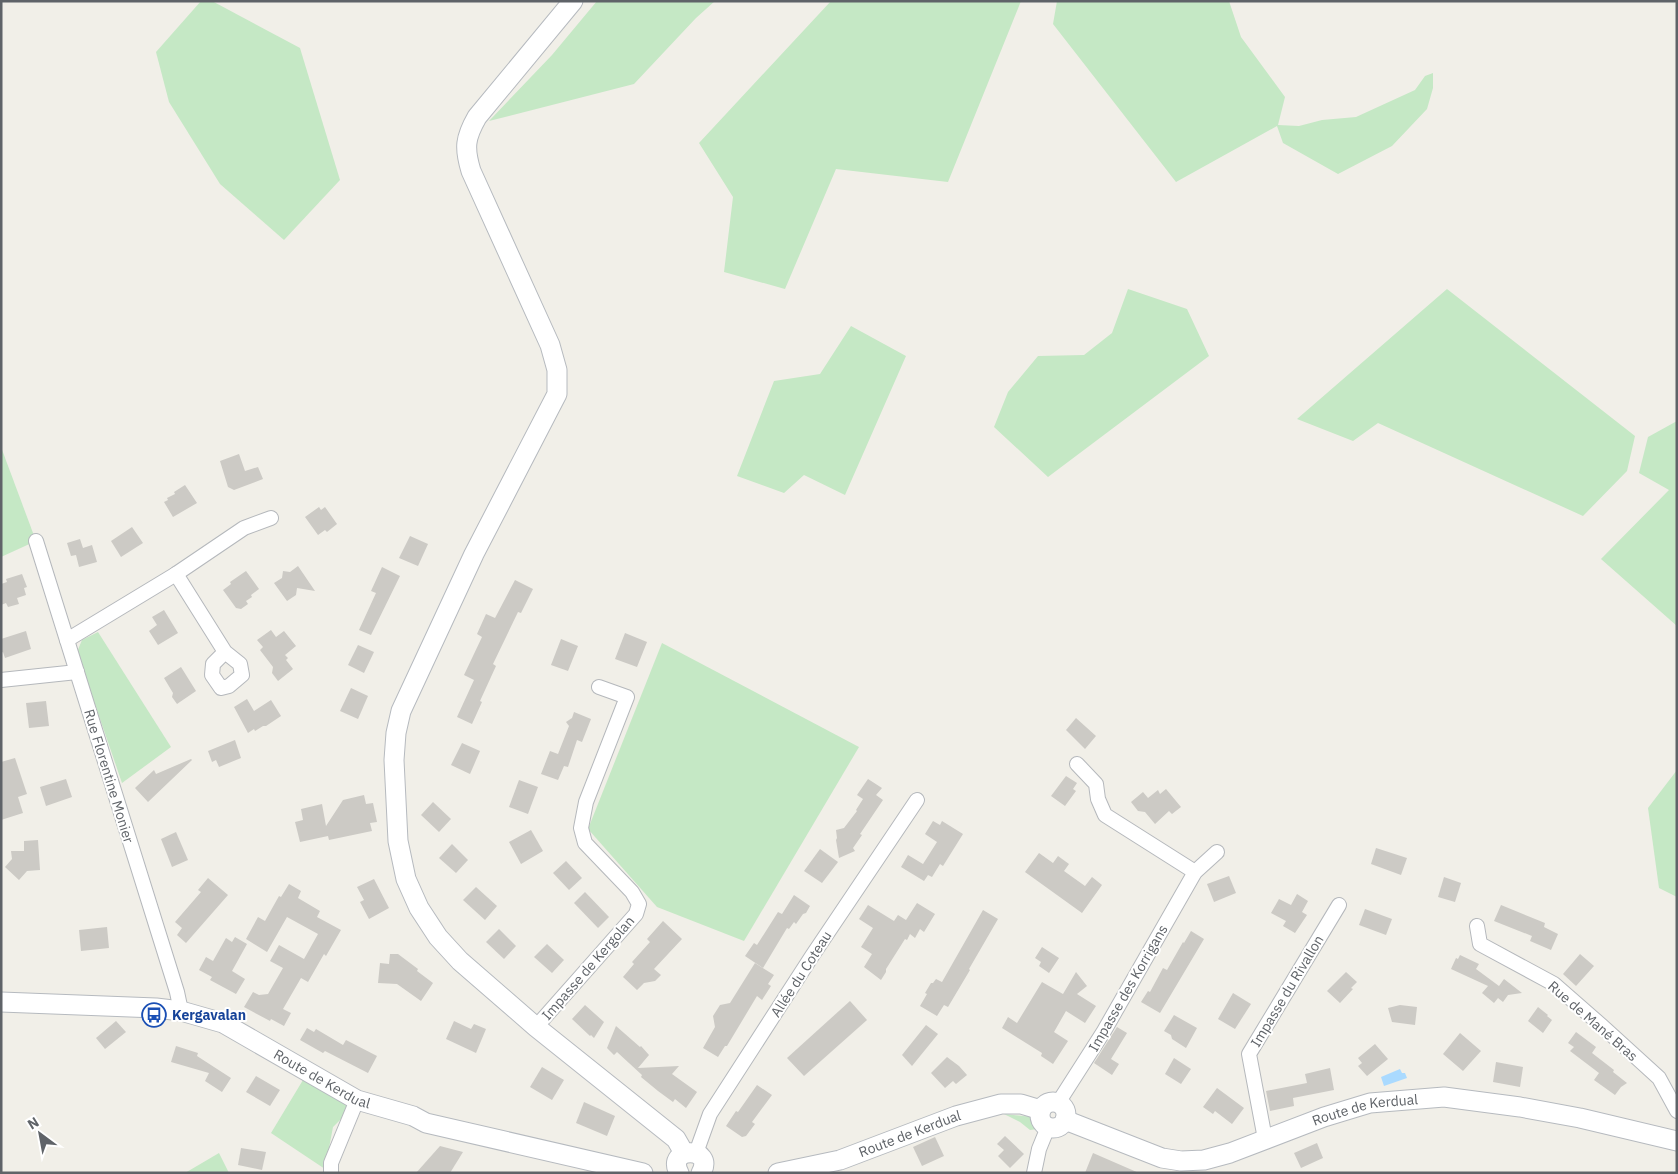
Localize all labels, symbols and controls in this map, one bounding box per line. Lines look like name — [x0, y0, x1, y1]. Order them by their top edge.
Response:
street label: Rue Florentine Monier — [80, 707, 138, 845]
street label: Impasse de Kergolan — [538, 912, 638, 1024]
street label: Impasse des Korrigans — [1084, 921, 1172, 1055]
street label: Allée du Coteau — [766, 928, 836, 1020]
street label: Impasse du Rivallon — [1246, 932, 1328, 1050]
street label: Rue de Mané Bras — [1544, 977, 1642, 1065]
bus stop icon: Kergavalan — [141, 1002, 167, 1028]
place label: Kergavalan — [172, 1006, 246, 1024]
street label: Route de Kerdual — [270, 1045, 373, 1112]
street label: Route de Kerdual — [1309, 1090, 1419, 1130]
street label: Route de Kerdual — [856, 1106, 963, 1161]
north arrow — [15, 1109, 65, 1159]
text: N — [24, 1113, 42, 1133]

